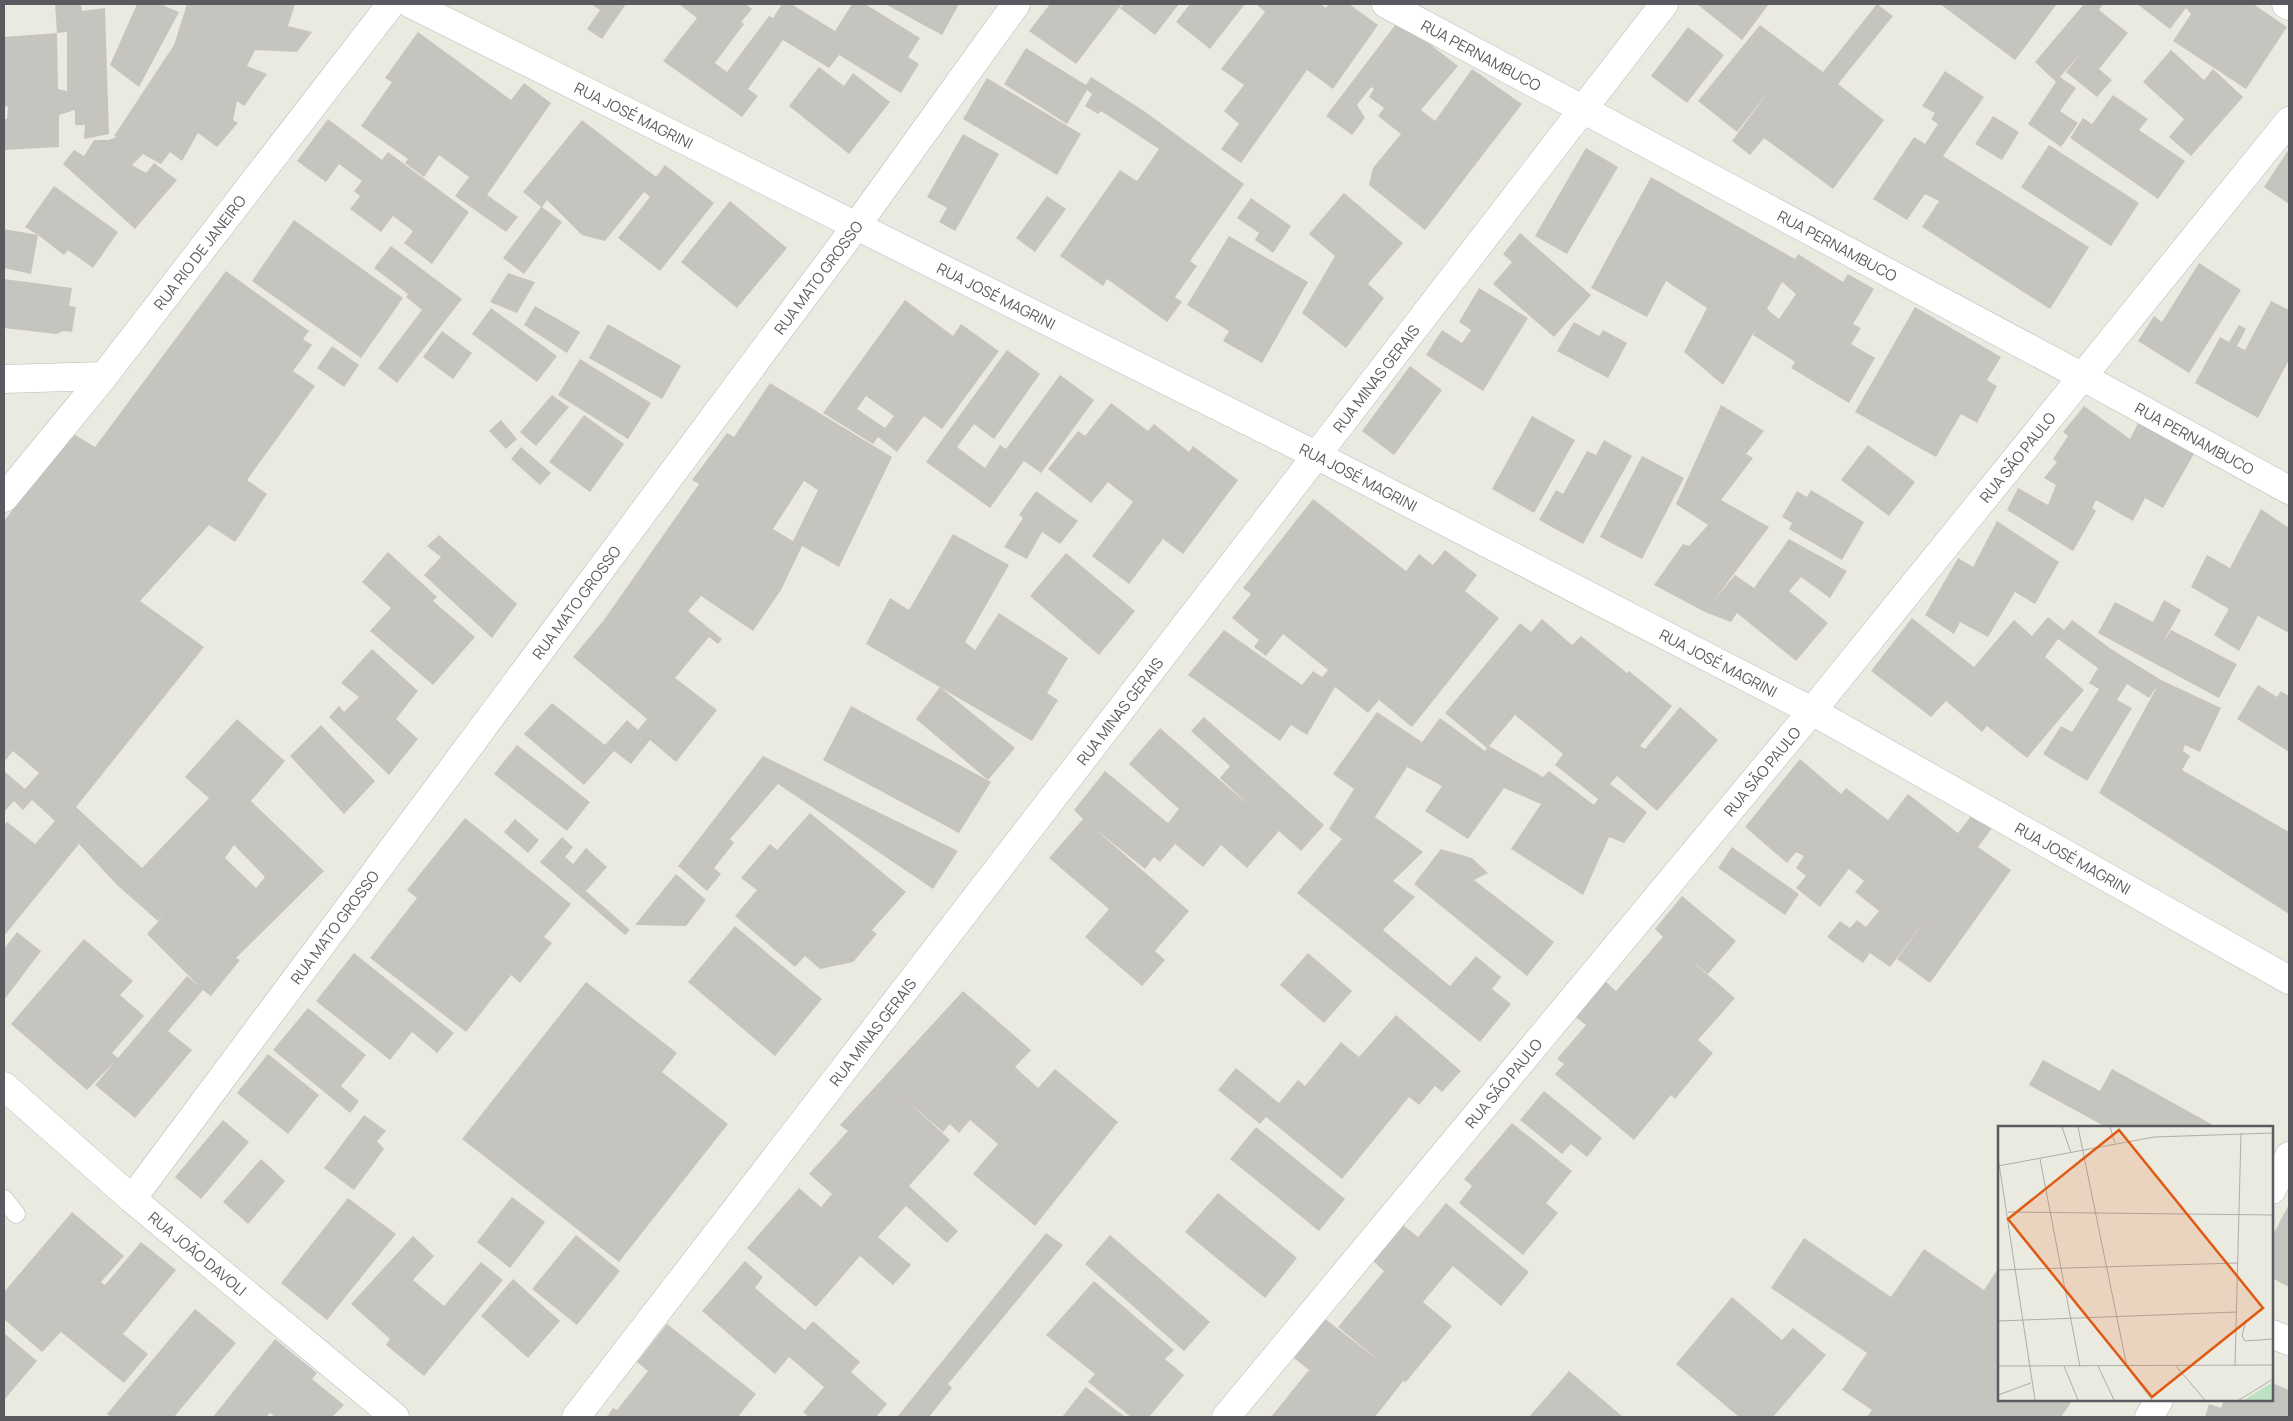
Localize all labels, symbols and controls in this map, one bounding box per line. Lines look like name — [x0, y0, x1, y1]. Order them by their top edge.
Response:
street label: RUA PERNAMBUCO — [1418, 14, 1545, 96]
street label: RUA JOSÉ MAGRINI — [571, 77, 697, 153]
street label: RUA RIO DE JANEIRO — [149, 191, 250, 314]
street label: RUA PERNAMBUCO — [1774, 205, 1901, 286]
street label: RUA MATO GROSSO — [769, 216, 867, 338]
street label: RUA JOSÉ MAGRINI — [934, 257, 1059, 334]
street label: RUA MINAS GERAIS — [1328, 320, 1424, 436]
street label: RUA PERNAMBUCO — [2131, 397, 2258, 480]
street label: RUA SÃO PAULO — [1974, 407, 2060, 507]
street label: RUA JOSÉ MAGRINI — [1296, 438, 1421, 516]
street label: RUA MATO GROSSO — [527, 541, 626, 663]
street label: RUA JOSÉ MAGRINI — [1656, 624, 1781, 702]
street label: RUA MINAS GERAIS — [1071, 653, 1168, 769]
street label: RUA SÃO PAULO — [1718, 722, 1805, 821]
street label: RUA JOSÉ MAGRINI — [2011, 817, 2135, 899]
street label: RUA MATO GROSSO — [285, 866, 384, 988]
street label: RUA MINAS GERAIS — [824, 974, 921, 1090]
street label: RUA SÃO PAULO — [1460, 1034, 1547, 1132]
inset map — [1998, 1126, 2273, 1401]
street label: RUA JOÃO DAVOLI — [144, 1206, 251, 1300]

